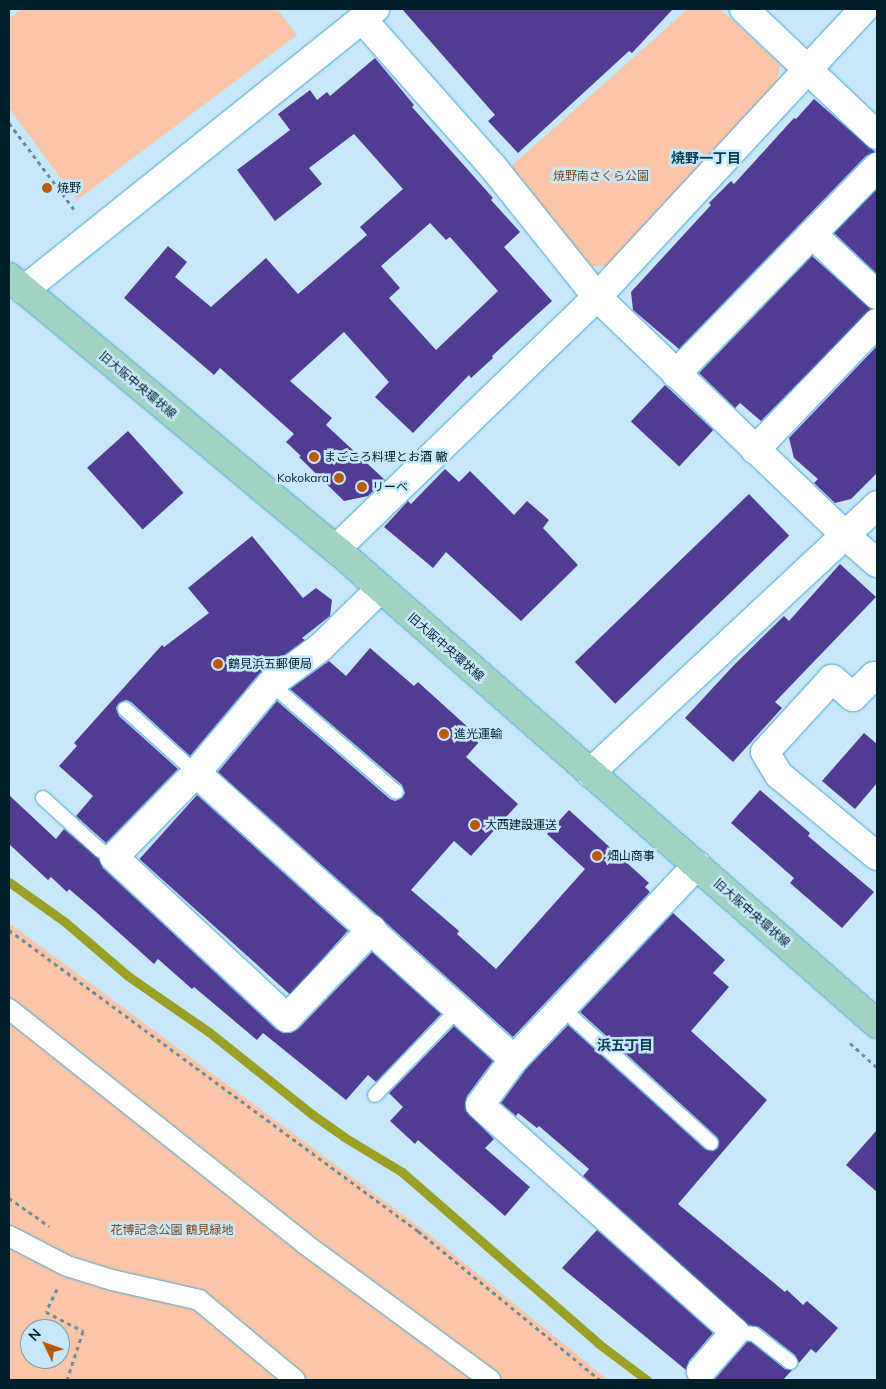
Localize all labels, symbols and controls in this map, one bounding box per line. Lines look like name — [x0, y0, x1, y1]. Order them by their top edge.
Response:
district label: 焼野一丁目 — [671, 150, 741, 166]
park label: 焼野南さくら公園 — [553, 169, 649, 183]
place label: 焼野 — [57, 181, 81, 195]
marker: 焼野 — [41, 182, 53, 194]
street label: 旧大阪中央環状線 — [97, 349, 179, 421]
place label: まごころ料理とお酒 轍 — [324, 450, 447, 464]
marker: まごころ料理とお酒 轍 — [308, 451, 320, 463]
place label: Kokokara — [277, 471, 329, 485]
marker: Kokokara — [333, 472, 345, 484]
place label: リーベ — [372, 480, 408, 494]
marker: リーベ — [356, 481, 368, 493]
street label: 旧大阪中央環状線 — [405, 610, 487, 684]
place label: 鶴見浜五郵便局 — [228, 657, 312, 671]
marker: 鶴見浜五郵便局 — [212, 658, 224, 670]
place label: 進光運輸 — [454, 727, 502, 741]
marker: 進光運輸 — [438, 728, 450, 740]
place label: 大西建設運送 — [485, 818, 557, 832]
marker: 大西建設運送 — [469, 819, 481, 831]
place label: 畑山商事 — [607, 849, 655, 863]
marker: 畑山商事 — [591, 850, 603, 862]
street label: 旧大阪中央環状線 — [711, 876, 793, 950]
district label: 浜五丁目 — [597, 1037, 653, 1053]
park label: 花博記念公園 鶴見緑地 — [110, 1223, 234, 1237]
north arrow — [20, 1319, 70, 1369]
text: N — [24, 1325, 45, 1345]

